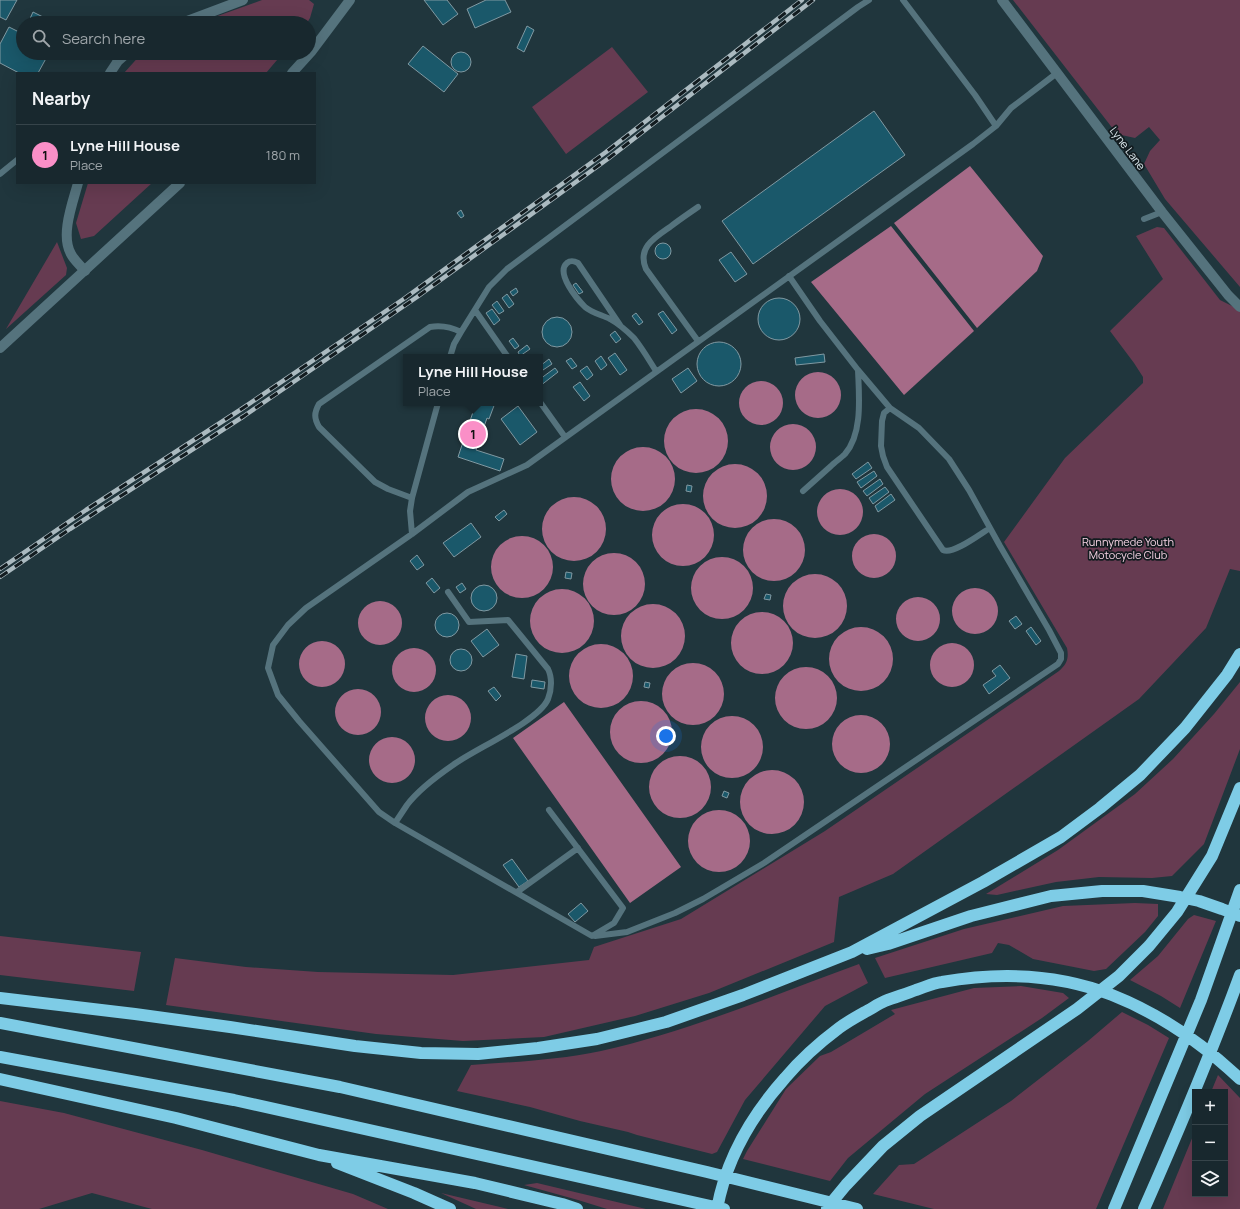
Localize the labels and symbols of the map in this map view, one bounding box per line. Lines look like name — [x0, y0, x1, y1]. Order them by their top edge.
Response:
street label: Lyne Lane — [1107, 123, 1150, 173]
pin: 1 — [460, 419, 486, 449]
park label: Runnymede Youth Motocycle Club — [1082, 534, 1174, 562]
your location — [656, 726, 676, 746]

